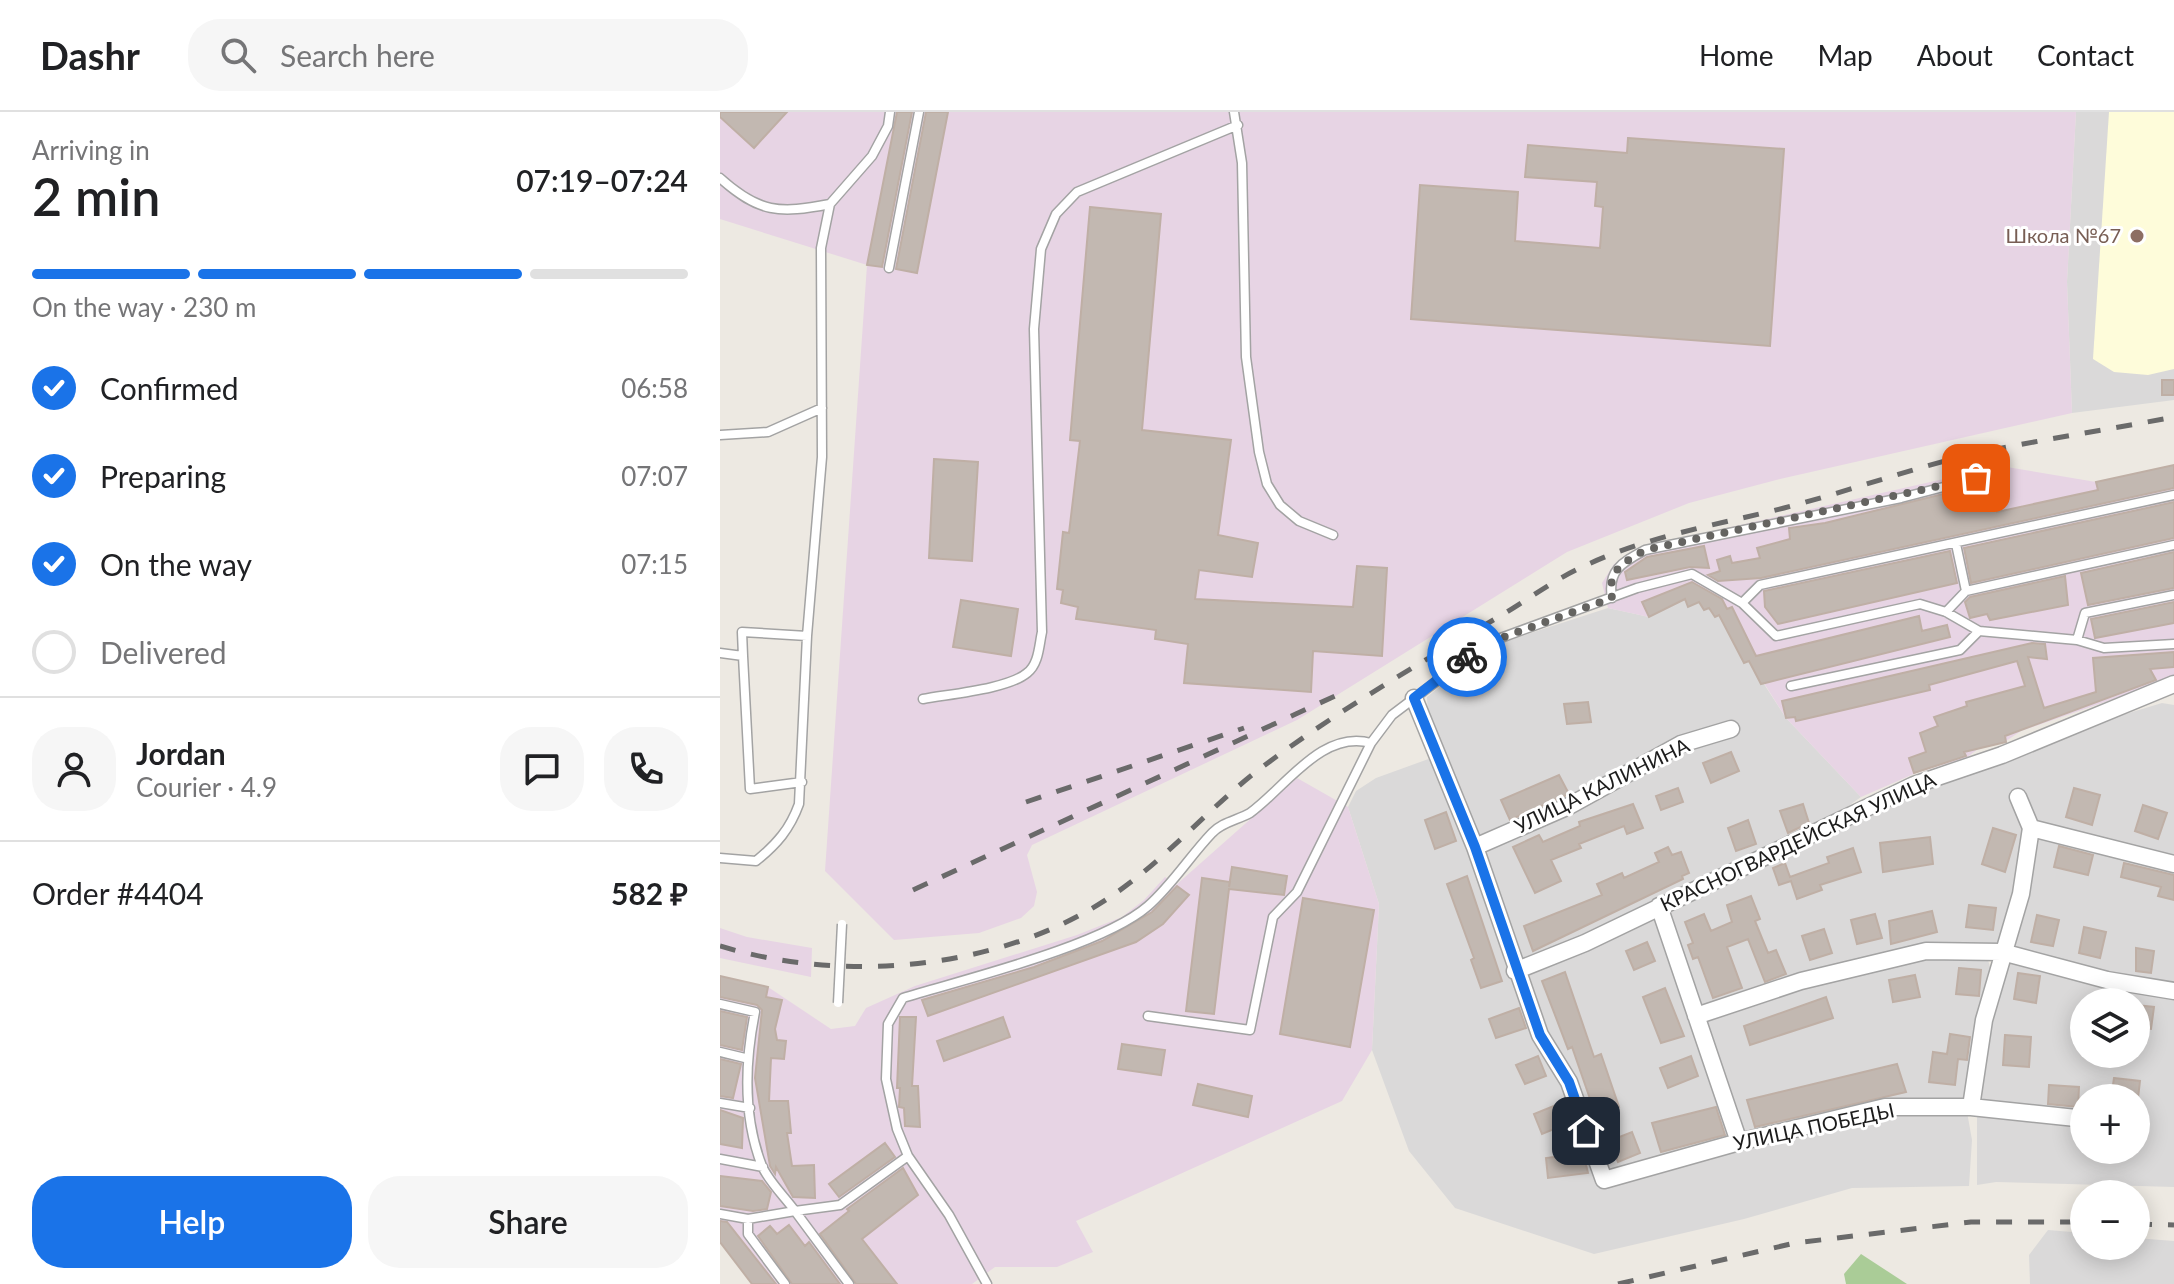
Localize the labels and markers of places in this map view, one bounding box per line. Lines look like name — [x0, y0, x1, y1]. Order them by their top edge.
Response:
place label: Школа №67 — [2006, 223, 2121, 247]
marker: Школа №67 — [2128, 227, 2146, 245]
pin — [1942, 444, 2010, 512]
pin — [1552, 1097, 1620, 1165]

